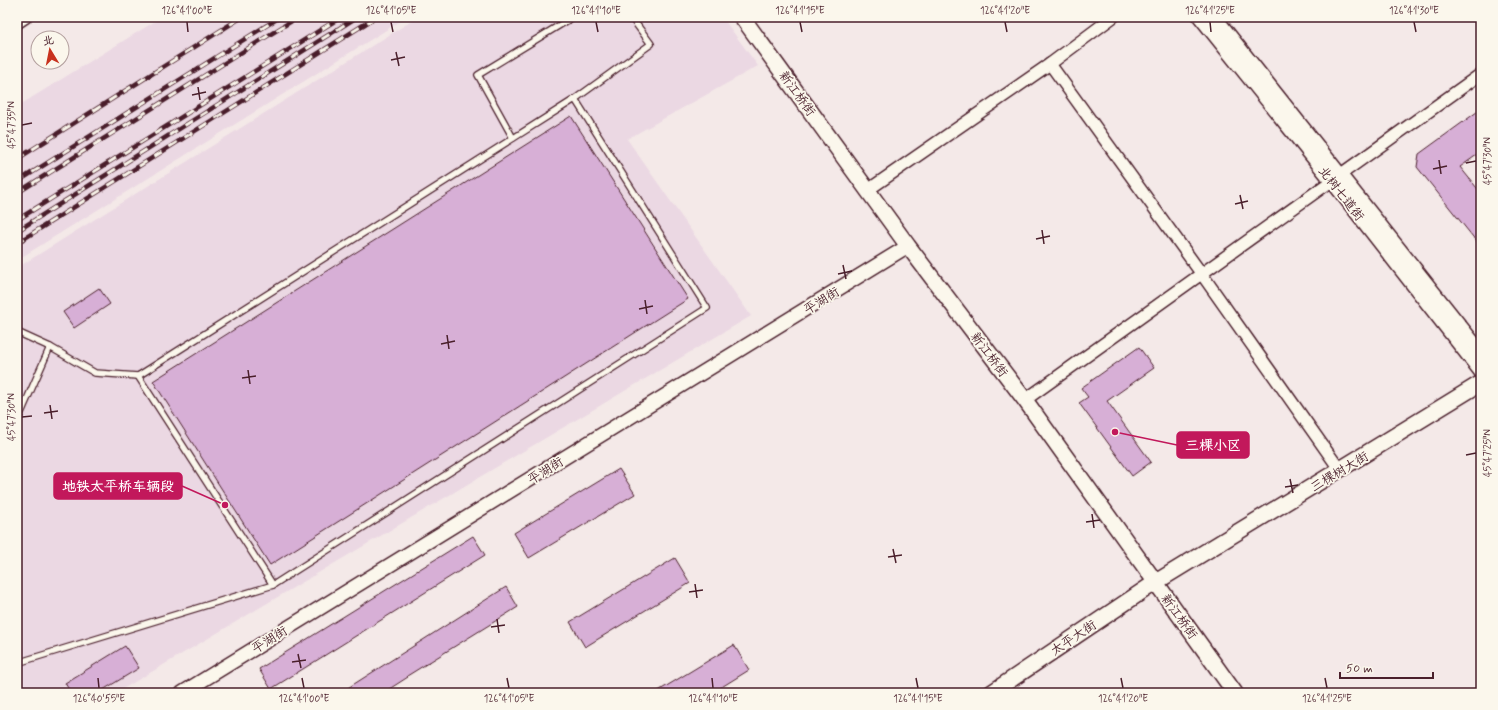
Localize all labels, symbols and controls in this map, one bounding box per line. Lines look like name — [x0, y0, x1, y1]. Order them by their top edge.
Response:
text: 126°41'00"E — [162, 4, 213, 18]
text: 126°41'05"E — [366, 4, 416, 18]
text: 126°41'10"E — [571, 4, 621, 18]
text: 126°41'15"E — [775, 4, 825, 18]
text: 126°41'20"E — [980, 4, 1030, 18]
text: 126°41'25"E — [1185, 4, 1235, 18]
text: 126°41'30"E — [1389, 4, 1439, 18]
north arrow — [30, 30, 70, 70]
text: 北 — [42, 33, 55, 49]
street label: 新江桥街 — [775, 68, 819, 120]
text: 45°47'35"N — [5, 101, 19, 149]
text: 45°47'30"N — [1481, 137, 1495, 185]
street label: 北树七道街 — [1314, 163, 1368, 225]
street label: 平湖街 — [801, 284, 843, 319]
street label: 新江桥街 — [966, 329, 1011, 381]
text: 45°47'30"N — [5, 393, 19, 441]
text: 45°47'25"N — [1481, 429, 1495, 477]
callout: 三棵小区 — [1177, 432, 1249, 458]
text: 三棵小区 — [1185, 437, 1241, 455]
street label: 三棵树大街 — [1308, 448, 1372, 496]
street label: 平湖街 — [525, 454, 567, 489]
callout: 地铁太平桥车辆段 — [54, 473, 182, 499]
text: 地铁太平桥车辆段 — [62, 478, 174, 496]
street label: 新江桥街 — [1157, 591, 1201, 643]
street label: 太平大街 — [1048, 617, 1100, 660]
street label: 平湖街 — [249, 623, 291, 658]
scale bar — [1340, 654, 1433, 680]
text: 50 m — [1346, 661, 1373, 677]
text: 126°40'55"E — [73, 692, 125, 706]
text: 126°41'00"E — [279, 692, 330, 706]
text: 126°41'05"E — [484, 692, 534, 706]
text: 126°41'10"E — [688, 692, 738, 706]
text: 126°41'15"E — [893, 692, 943, 706]
text: 126°41'20"E — [1098, 692, 1148, 706]
text: 126°41'25"E — [1302, 692, 1352, 706]

